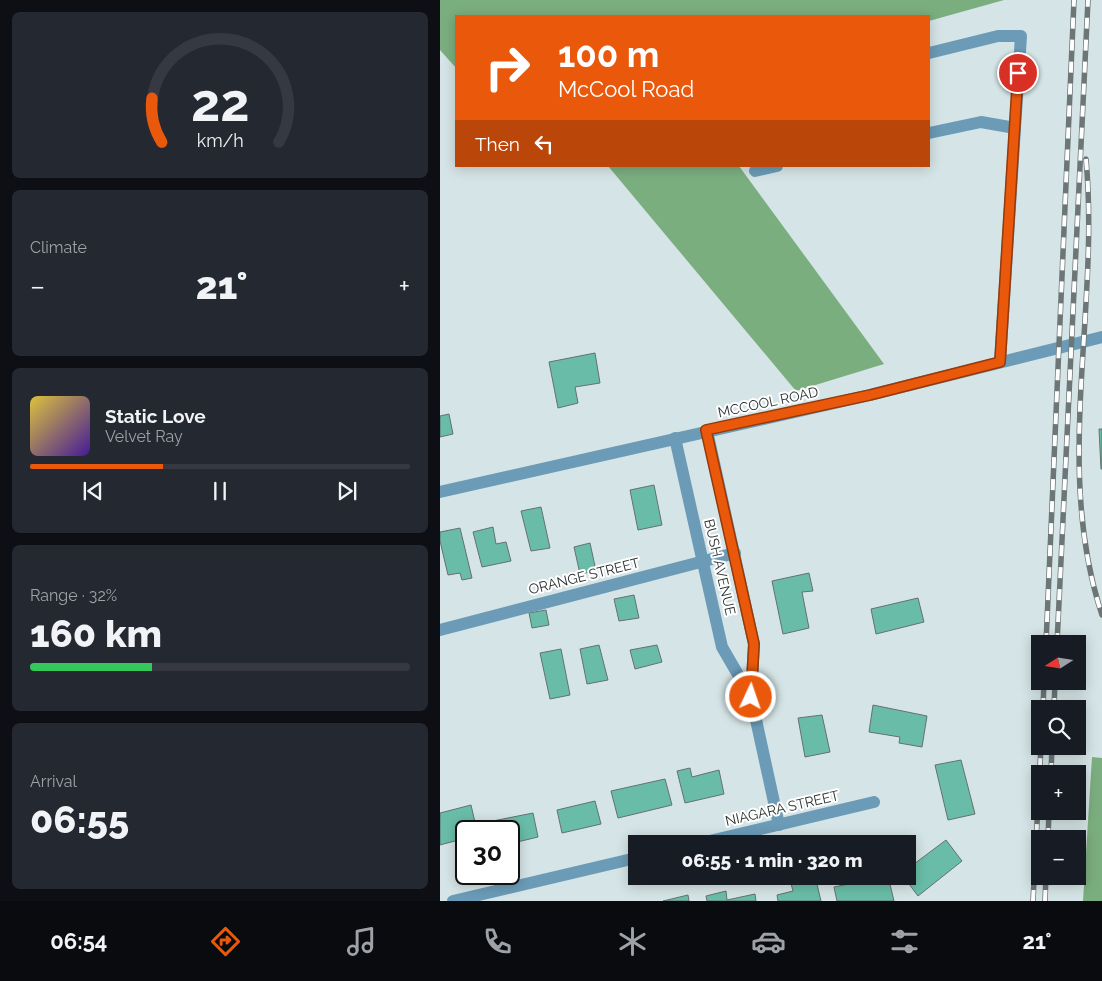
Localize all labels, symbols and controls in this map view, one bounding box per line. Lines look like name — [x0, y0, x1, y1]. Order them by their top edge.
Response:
text: 100 m — [558, 34, 659, 75]
icon: right — [475, 35, 540, 100]
pin — [997, 52, 1039, 94]
icon: arrive — [1004, 59, 1032, 87]
text: 22 — [191, 72, 249, 133]
text: McCool Road — [558, 76, 694, 102]
text: km/h — [196, 130, 244, 151]
icon: left — [530, 130, 558, 158]
text: Then — [475, 133, 520, 155]
text: Climate — [30, 238, 87, 257]
text: 21° — [196, 263, 248, 308]
text: − — [30, 270, 45, 303]
text: + — [398, 270, 410, 303]
street label: MCCOOL ROAD — [716, 384, 820, 420]
text: Static Love — [105, 405, 206, 427]
text: Velvet Ray — [105, 427, 183, 446]
icon: previous — [79, 477, 107, 505]
icon: pause — [206, 477, 234, 505]
icon: next — [333, 477, 361, 505]
street label: BUSH AVENUE — [701, 517, 739, 617]
street label: ORANGE STREET — [527, 554, 642, 598]
text: Range · 32% — [30, 586, 117, 605]
text: 160 km — [30, 611, 162, 656]
north arrow — [1031, 635, 1086, 690]
map controls — [1031, 635, 1086, 885]
position arrow — [724, 670, 776, 722]
button: search — [1031, 700, 1086, 755]
button: + — [1031, 765, 1086, 820]
text: Arrival — [30, 772, 77, 791]
street label: NIAGARA STREET — [724, 787, 841, 829]
text: 06:55 — [30, 797, 129, 842]
speed limit sign: 30 — [455, 820, 520, 885]
button: − — [1031, 830, 1086, 885]
text: 06:55 · 1 min · 320 m — [682, 849, 862, 871]
icon: directions — [208, 924, 243, 959]
icon: music — [344, 924, 379, 959]
icon: phone — [480, 924, 515, 959]
icon: climate — [615, 924, 650, 959]
icon: car — [751, 924, 786, 959]
icon: filters — [887, 924, 922, 959]
text: 06:54 — [50, 928, 107, 954]
text: 21° — [1023, 928, 1052, 954]

